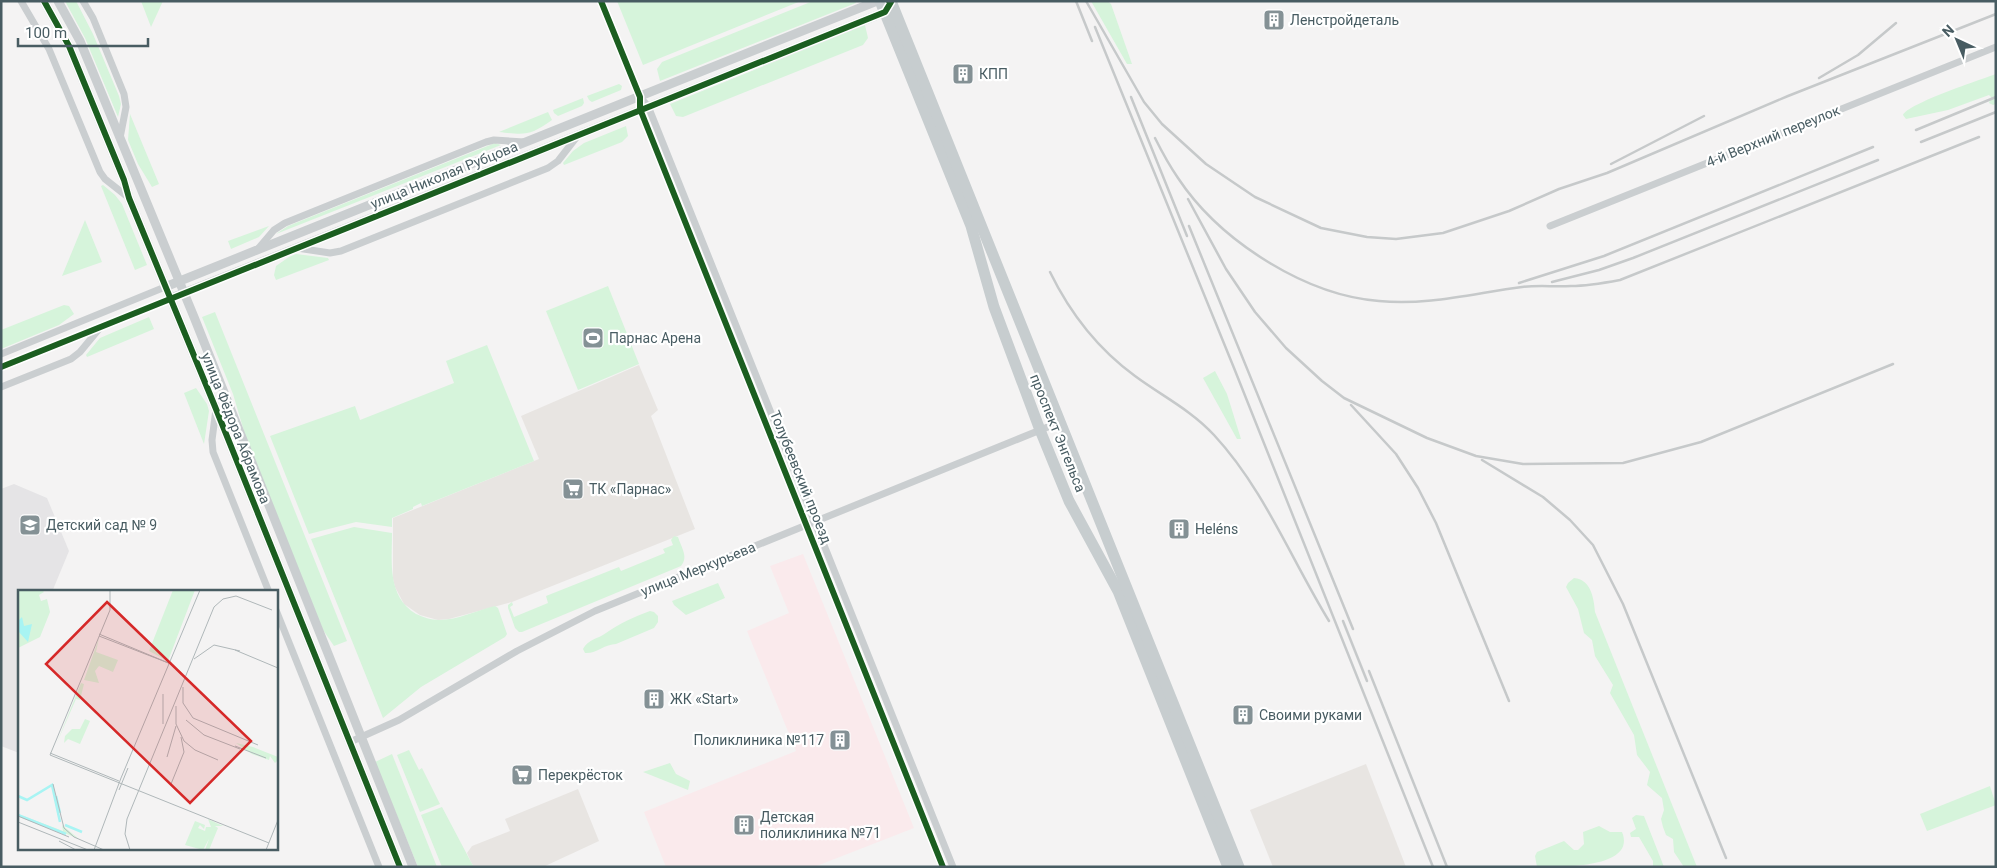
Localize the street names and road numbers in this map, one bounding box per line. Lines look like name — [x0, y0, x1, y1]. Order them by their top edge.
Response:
street label: 4-й Верхний переулок — [1704, 102, 1842, 170]
street label: улица Николая Рубцова — [368, 138, 520, 212]
street label: улица Фёдора Абрамова — [198, 350, 274, 506]
street label: проспект Энгельса — [1027, 372, 1089, 494]
street label: Толубеевский проезд — [767, 408, 835, 546]
street label: улица Меркурьева — [638, 539, 758, 599]

